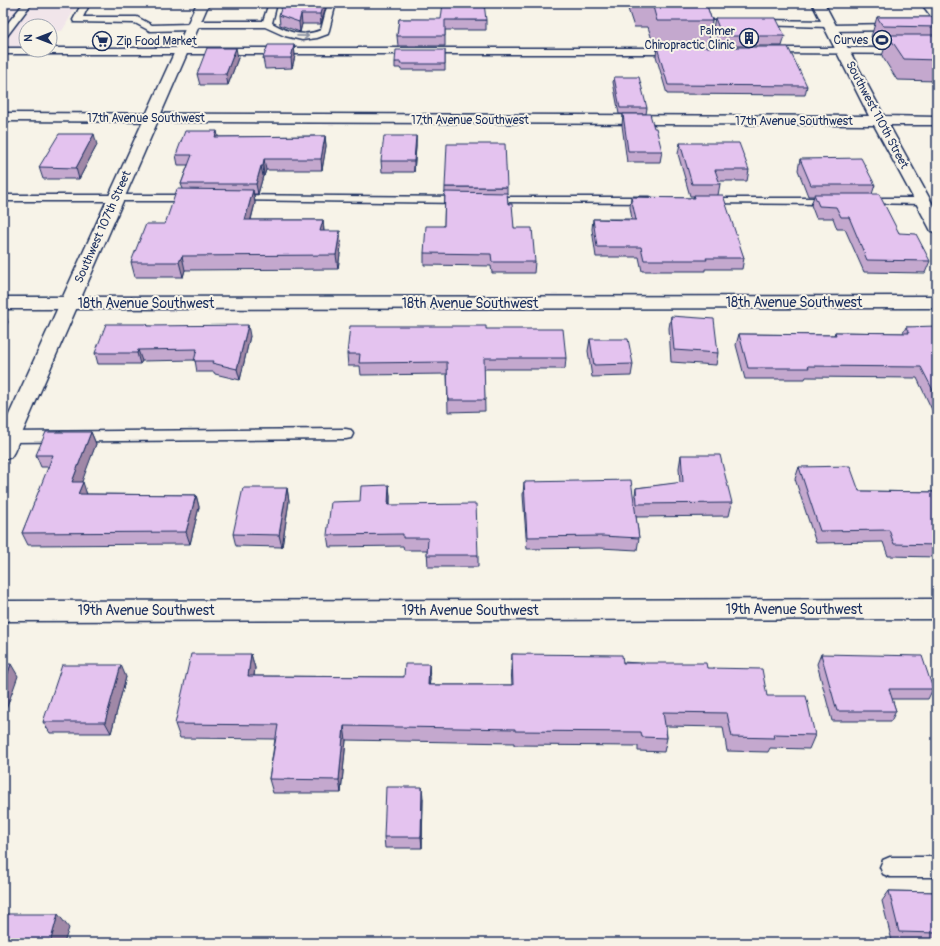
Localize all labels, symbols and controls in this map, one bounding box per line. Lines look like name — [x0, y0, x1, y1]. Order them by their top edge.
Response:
north arrow — [18, 18, 58, 58]
place label: Palmer Chiropractic Clinic — [645, 24, 736, 53]
building icon: Palmer Chiropractic Clinic — [738, 27, 760, 49]
sports icon: Curves — [871, 29, 893, 51]
supermarket icon: Zip Food Market — [91, 30, 113, 52]
one-way arrow — [296, 33, 309, 40]
place label: Curves — [834, 33, 869, 48]
text: N — [22, 34, 35, 42]
place label: Zip Food Market — [116, 34, 197, 49]
street label: Southwest 110th Street — [842, 59, 912, 172]
street label: 17th Avenue Southwest — [87, 111, 205, 126]
street label: 17th Avenue Southwest — [411, 113, 529, 128]
street label: 17th Avenue Southwest — [735, 114, 853, 129]
street label: Southwest 107th Street — [71, 168, 135, 286]
street label: 18th Avenue Southwest — [725, 294, 863, 311]
street label: 18th Avenue Southwest — [77, 295, 215, 312]
street label: 18th Avenue Southwest — [401, 295, 539, 312]
street label: 19th Avenue Southwest — [725, 601, 863, 618]
street label: 19th Avenue Southwest — [77, 602, 215, 619]
street label: 19th Avenue Southwest — [401, 602, 539, 619]

